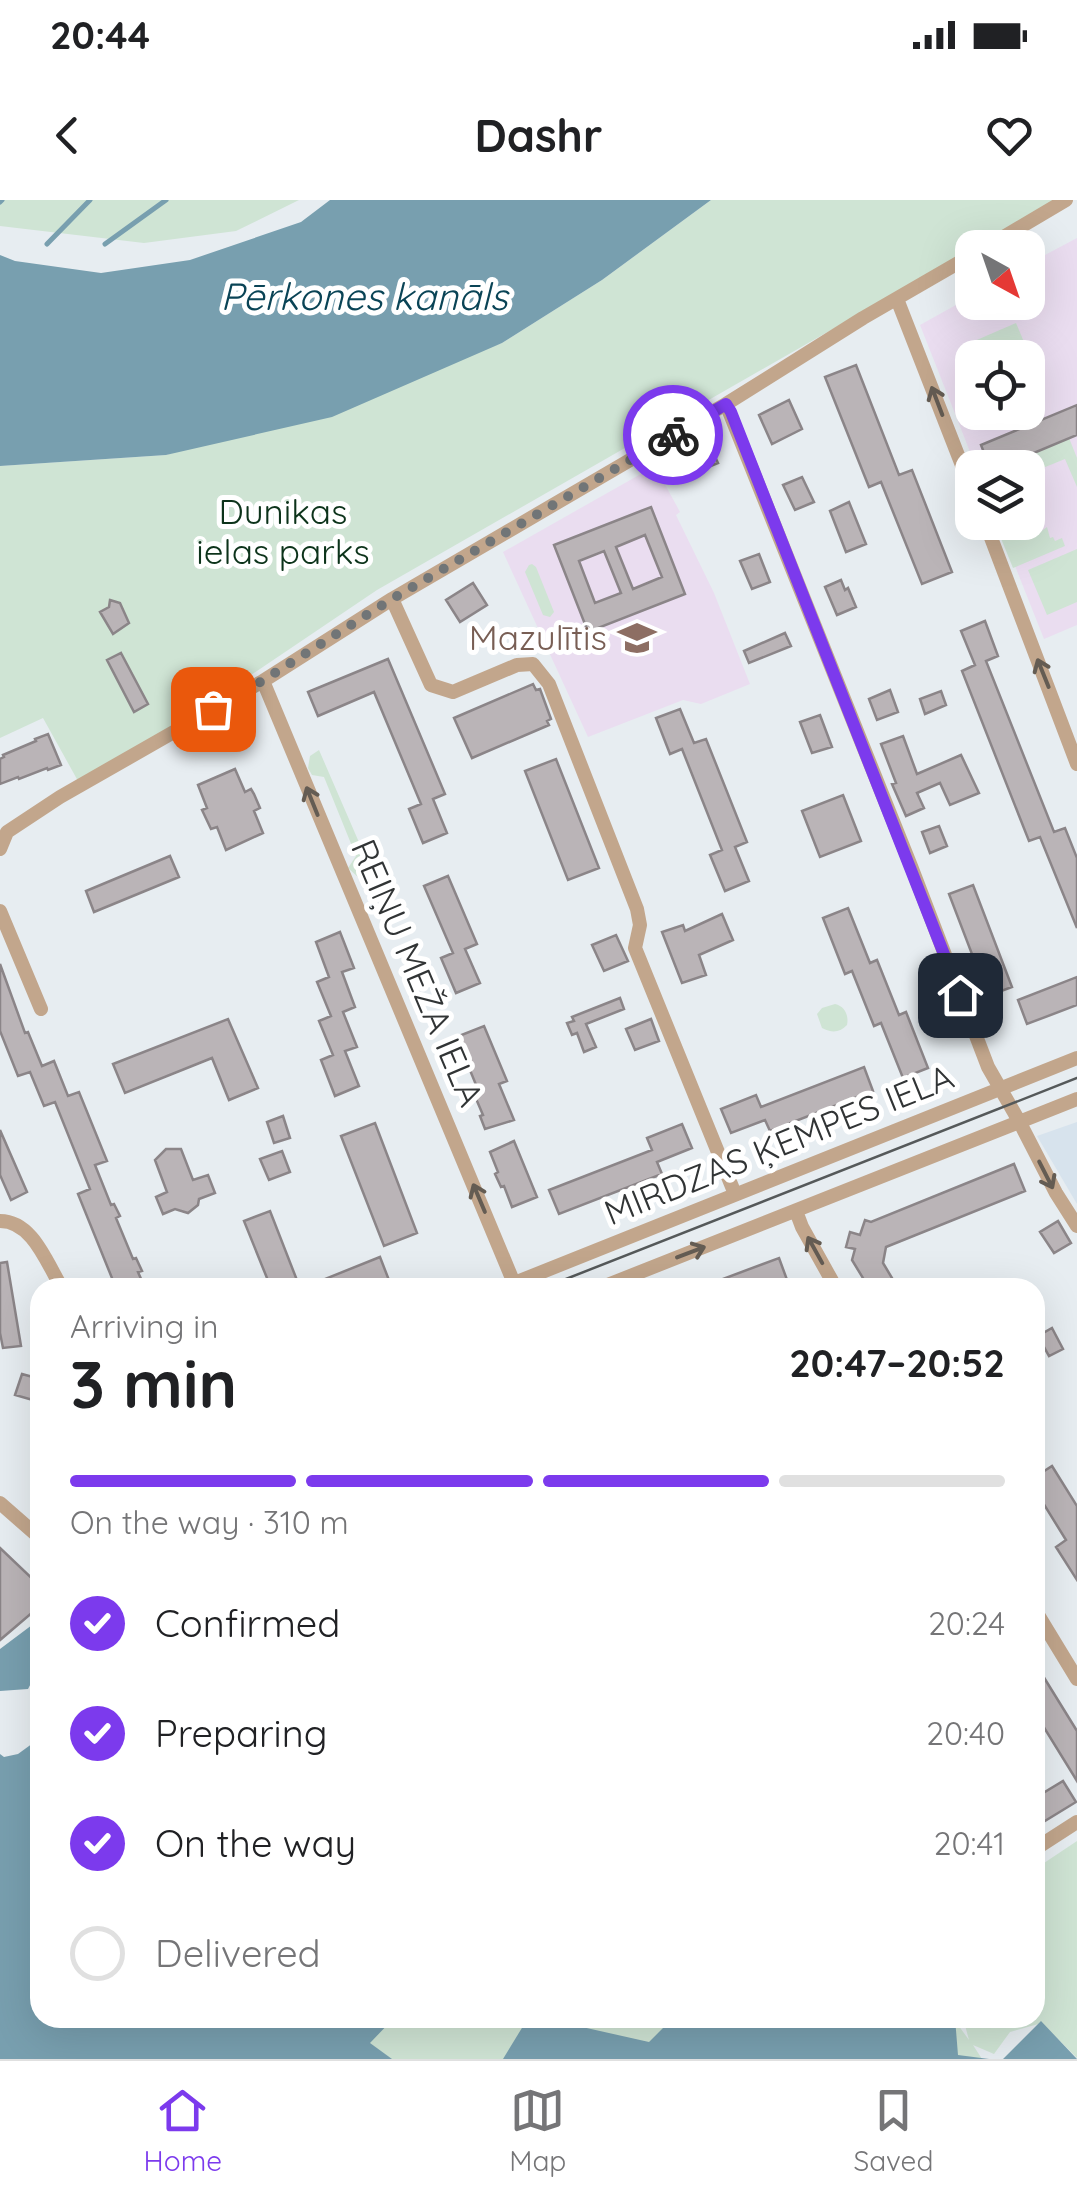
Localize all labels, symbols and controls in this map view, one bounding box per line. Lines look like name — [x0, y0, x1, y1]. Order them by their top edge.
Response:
text: 20:44 — [50, 11, 150, 59]
text: Dashr — [474, 107, 603, 163]
icon: back — [40, 108, 95, 163]
icon: heart — [982, 108, 1037, 163]
north arrow — [955, 230, 1045, 320]
map controls — [955, 230, 1045, 540]
water label: Pērkones kanāls — [220, 272, 510, 320]
button: locate — [955, 340, 1045, 430]
courier — [623, 385, 723, 485]
one-way arrow — [926, 386, 944, 416]
icon: bike — [646, 408, 701, 463]
button: layers — [955, 450, 1045, 540]
park label: Dunikas ielas parks — [196, 489, 370, 573]
place label: Mazulītis — [469, 615, 607, 659]
school or university icon: Mazulītis — [616, 617, 658, 659]
one-way arrow — [1033, 658, 1051, 689]
pin — [171, 667, 256, 752]
icon: bag — [186, 682, 241, 737]
one-way arrow — [302, 786, 320, 817]
street label: REIŅU MEŽA IELA — [342, 833, 494, 1113]
pin — [918, 953, 1003, 1038]
icon: home — [933, 968, 988, 1023]
street label: MIRDZAS ĶEMPES IELA — [598, 1054, 960, 1234]
one-way arrow — [1037, 1159, 1056, 1189]
one-way arrow — [468, 1183, 486, 1213]
one-way arrow — [804, 1235, 824, 1265]
one-way arrow — [675, 1241, 706, 1259]
text: Arriving in — [70, 1306, 219, 1346]
text: 20:47–20:52 — [789, 1339, 1005, 1387]
text: 3 min — [70, 1343, 237, 1424]
text: On the way · 310 m — [70, 1502, 349, 1542]
icon: check — [70, 1596, 125, 1651]
text: Confirmed — [155, 1599, 340, 1647]
text: 20:24 — [928, 1603, 1005, 1643]
icon: check — [70, 1706, 125, 1761]
text: Preparing — [155, 1709, 327, 1757]
text: 20:40 — [926, 1713, 1005, 1753]
icon: check — [70, 1816, 125, 1871]
text: On the way — [155, 1819, 356, 1867]
text: 20:41 — [934, 1823, 1005, 1863]
text: Delivered — [155, 1929, 321, 1977]
tab: Home — [144, 2083, 222, 2178]
tab: Map — [509, 2083, 566, 2178]
tab: Saved — [854, 2083, 933, 2178]

